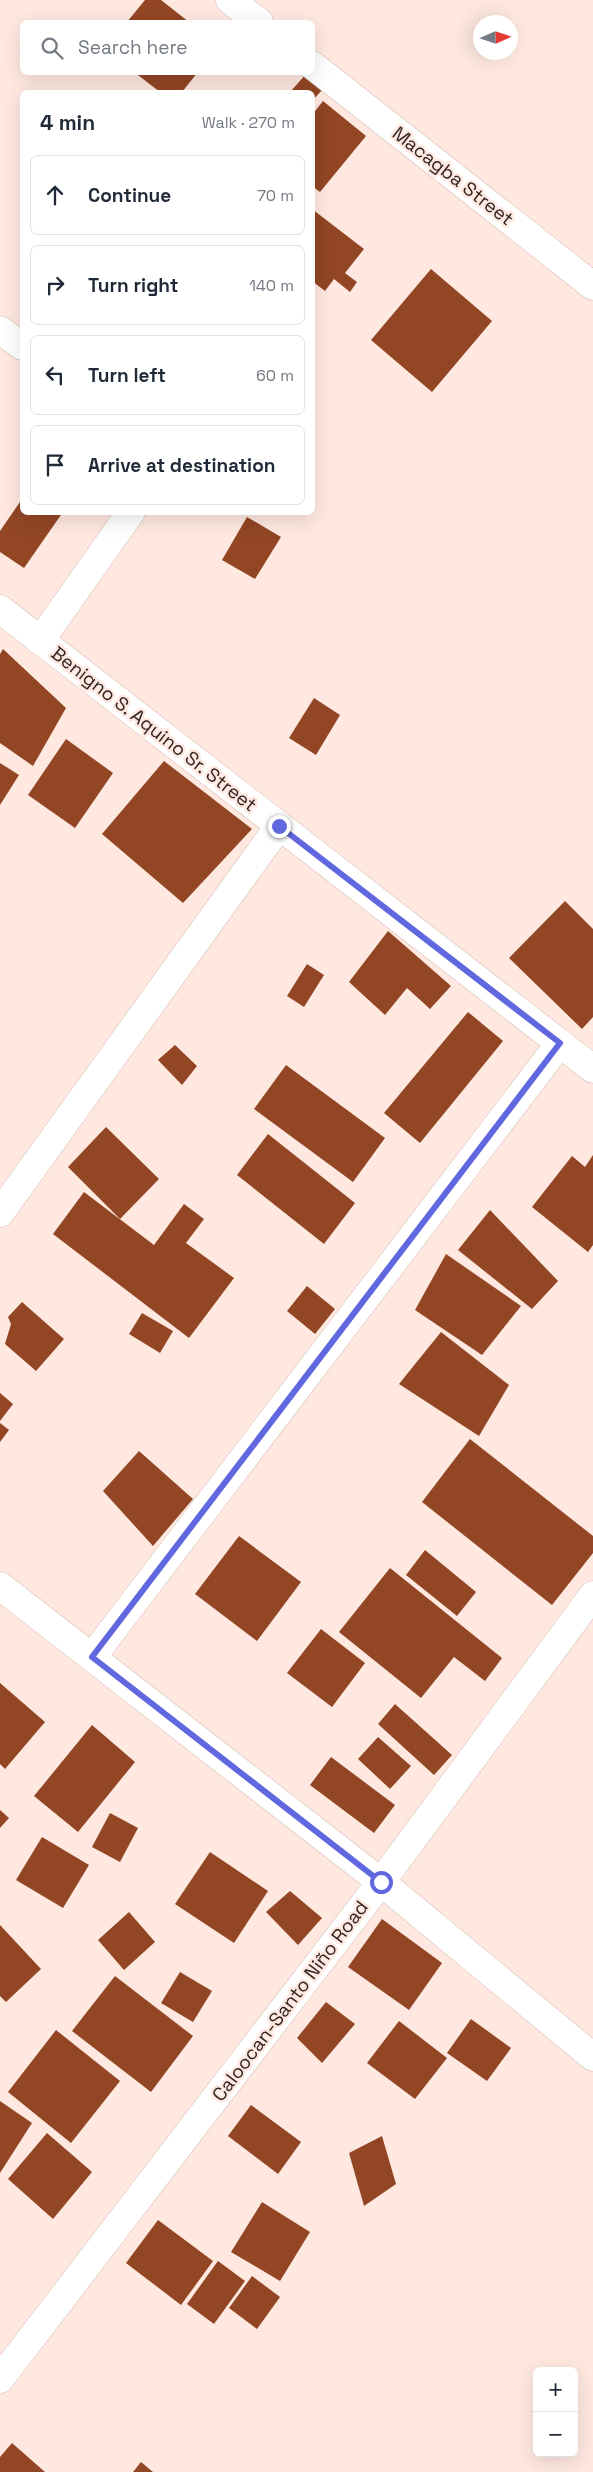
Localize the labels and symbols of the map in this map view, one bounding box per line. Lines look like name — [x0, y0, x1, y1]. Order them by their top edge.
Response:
north arrow — [473, 15, 518, 60]
street label: Macagba Street — [387, 121, 519, 231]
street label: Benigno S. Aquino Sr. Street — [46, 641, 262, 817]
route end — [268, 815, 291, 838]
route start — [370, 1871, 393, 1894]
street label: Caloocan-Santo Niño Road — [206, 1896, 374, 2106]

